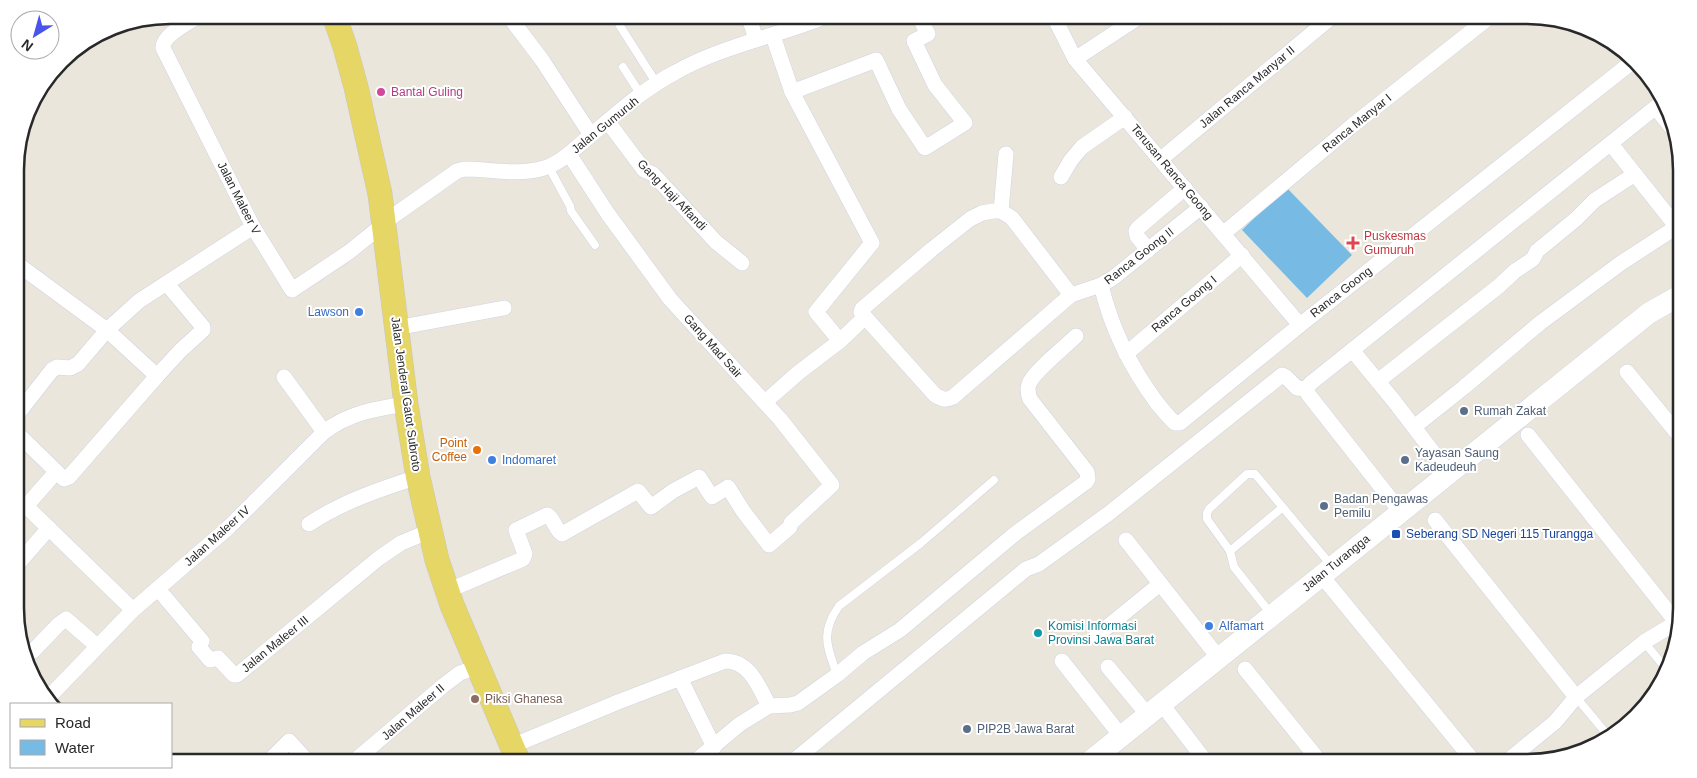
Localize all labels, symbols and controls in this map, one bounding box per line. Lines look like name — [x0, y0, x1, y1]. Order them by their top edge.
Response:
north arrow — [10, 10, 60, 60]
text: N — [18, 36, 36, 55]
street label: Jalan Ranca Manyar II — [1197, 43, 1297, 131]
place label: Bantal Guling — [391, 85, 463, 99]
marker: Bantal Guling — [375, 86, 387, 98]
street label: Ranca Manyar I — [1320, 91, 1394, 155]
street label: Jalan Gumuruh — [569, 94, 641, 156]
street label: Terusan Ranca Goong — [1128, 122, 1216, 222]
street label: Gang Haji Affandi — [635, 157, 709, 233]
street label: Jalan Maleer V — [215, 159, 263, 237]
street label: Ranca Goong II — [1102, 225, 1176, 287]
place label: Puskesmas Gumuruh — [1364, 229, 1426, 257]
marker: Puskesmas Gumuruh — [1346, 236, 1360, 250]
street label: Ranca Goong — [1308, 264, 1374, 320]
street label: Ranca Goong I — [1149, 273, 1219, 335]
place label: Lawson — [308, 305, 349, 319]
marker: Lawson — [353, 306, 365, 318]
street label: Gang Mad Sair — [681, 311, 745, 381]
street label: Jalan Jenderal Gatot Subroto — [388, 316, 424, 473]
place label: Rumah Zakat — [1474, 404, 1547, 418]
marker: Rumah Zakat — [1458, 405, 1470, 417]
place label: Point Coffee — [432, 436, 468, 464]
marker: Point Coffee — [471, 444, 483, 456]
place label: Yayasan Saung Kadeudeuh — [1415, 446, 1499, 474]
place label: Indomaret — [502, 453, 557, 467]
marker: Indomaret — [486, 454, 498, 466]
marker: Yayasan Saung Kadeudeuh — [1399, 454, 1411, 466]
place label: Badan Pengawas Pemilu — [1334, 492, 1428, 520]
marker: Badan Pengawas Pemilu — [1318, 500, 1330, 512]
street label: Jalan Maleer IV — [181, 503, 253, 569]
place label: Seberang SD Negeri 115 Turangga — [1406, 527, 1594, 541]
marker: Seberang SD Negeri 115 Turangga — [1390, 528, 1402, 540]
street label: Jalan Turangga — [1299, 531, 1373, 594]
street label: Jalan Maleer III — [239, 613, 311, 675]
place label: Komisi Informasi Provinsi Jawa Barat — [1048, 619, 1155, 647]
place label: Alfamart — [1219, 619, 1264, 633]
marker: Alfamart — [1203, 620, 1215, 632]
marker: Komisi Informasi Provinsi Jawa Barat — [1032, 627, 1044, 639]
street label: Jalan Maleer II — [379, 681, 447, 743]
place label: Piksi Ghanesa — [485, 692, 563, 706]
marker: Piksi Ghanesa — [469, 693, 481, 705]
legend — [10, 703, 172, 768]
text: Road — [55, 714, 91, 731]
place label: PIP2B Jawa Barat — [977, 722, 1075, 736]
marker: PIP2B Jawa Barat — [961, 723, 973, 735]
text: Water — [55, 739, 94, 756]

